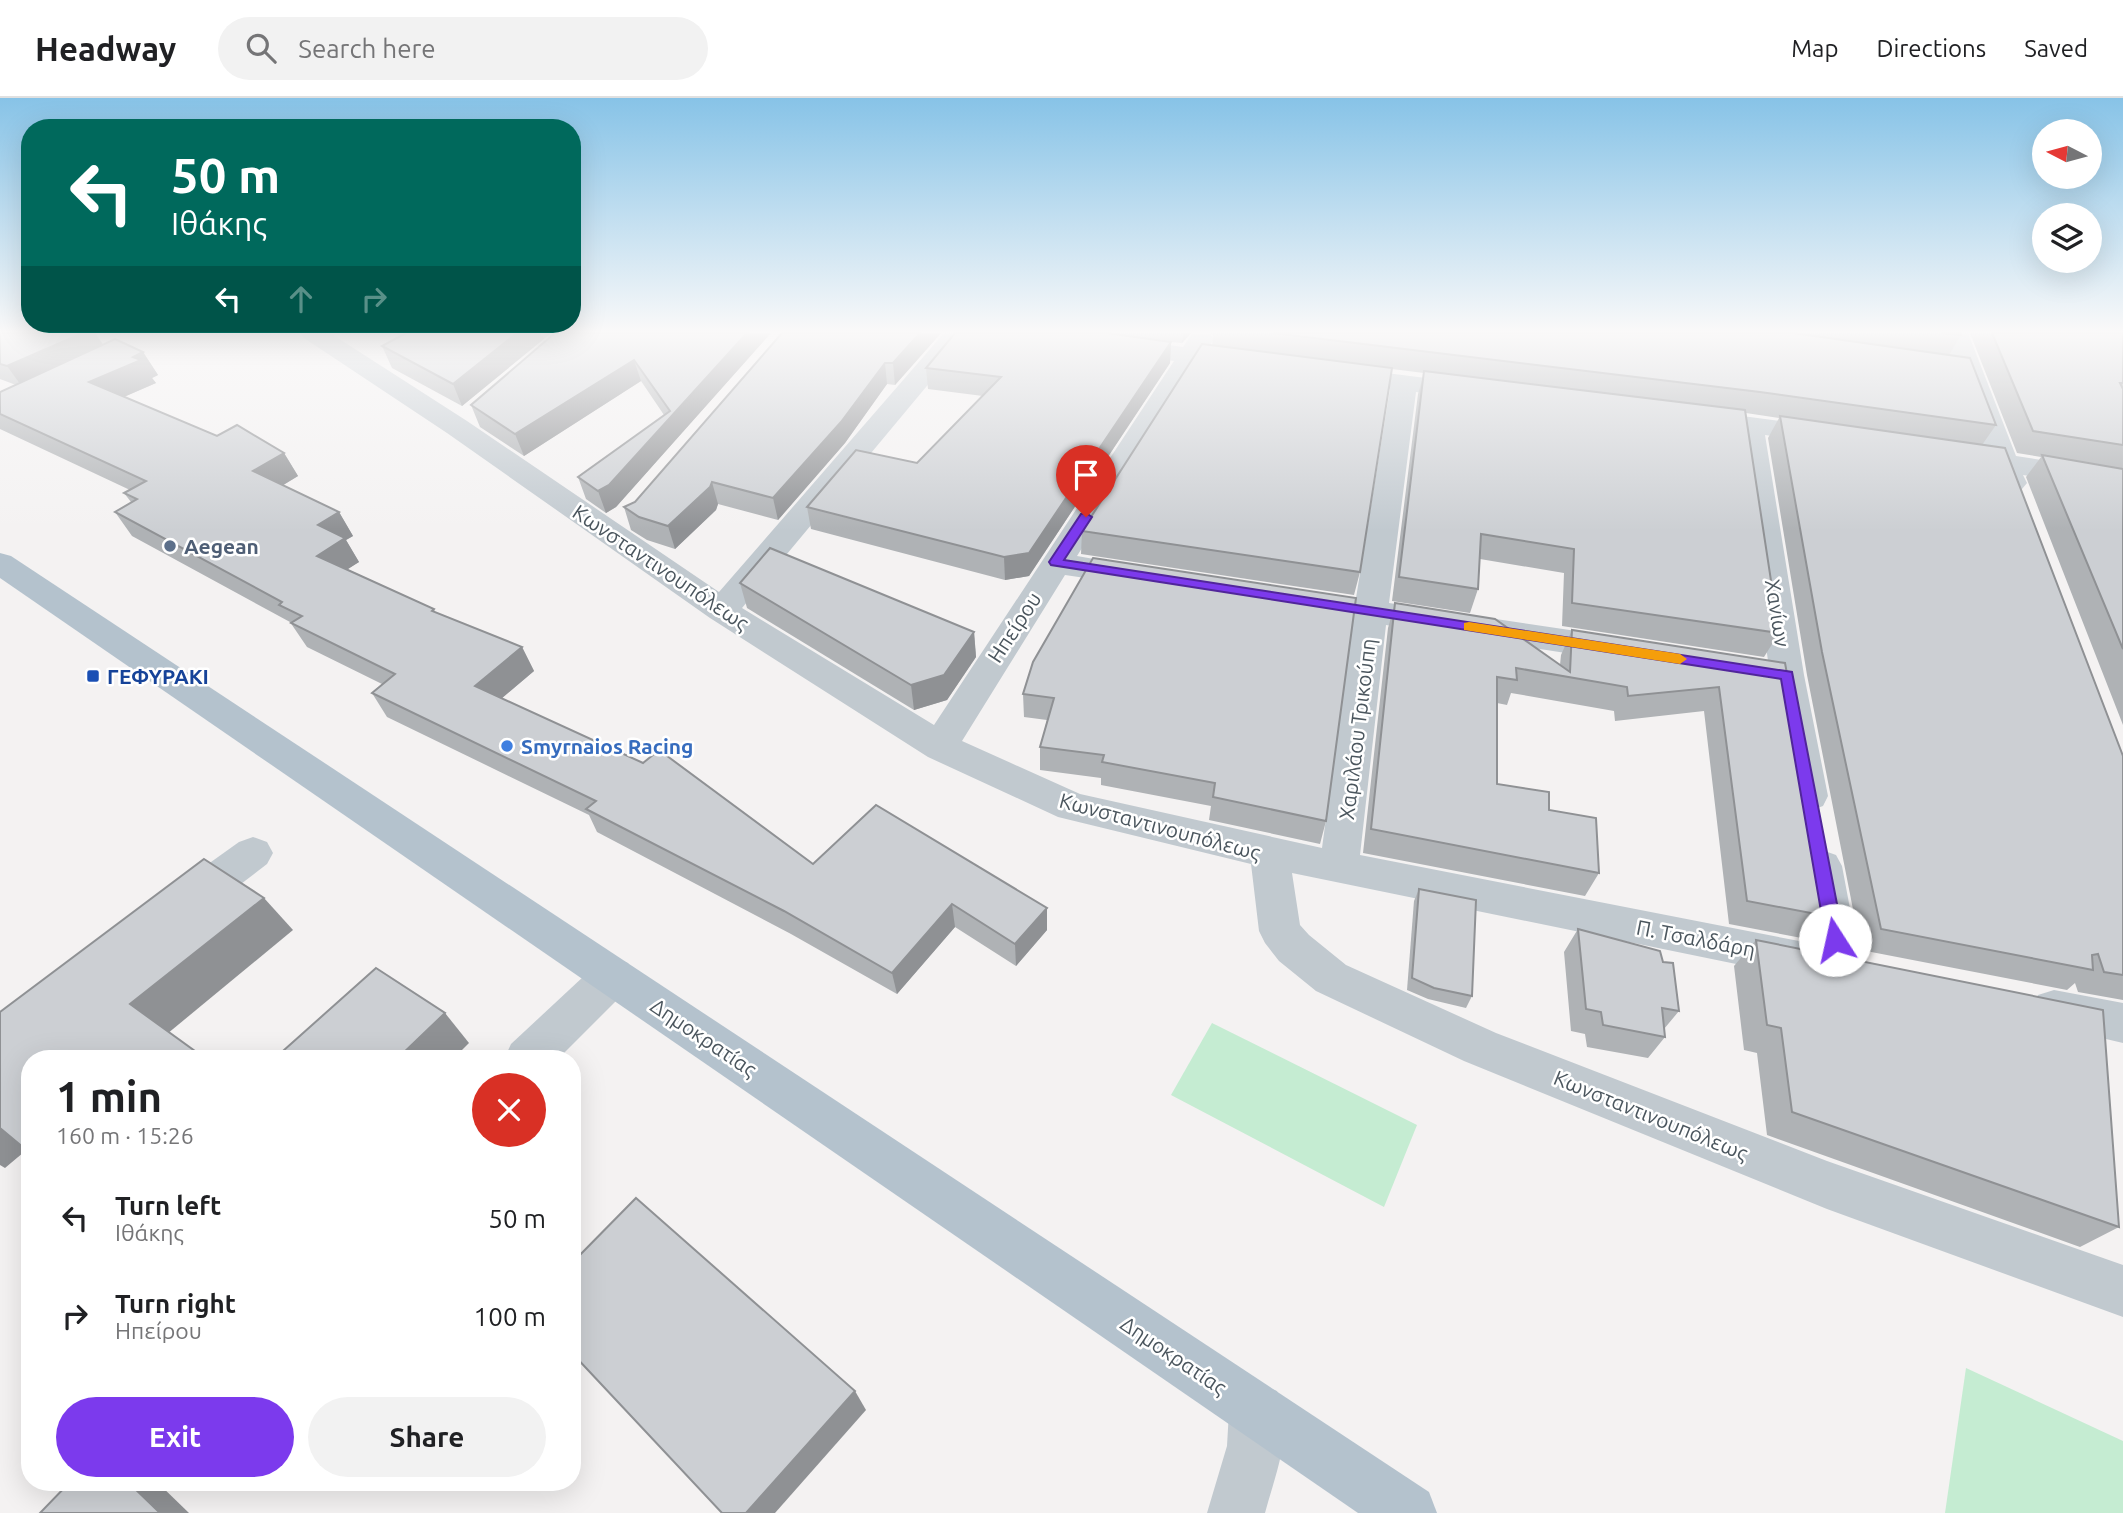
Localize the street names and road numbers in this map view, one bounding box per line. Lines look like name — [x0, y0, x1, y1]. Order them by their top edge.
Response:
street label: Κωνσταντινουπόλεως — [568, 499, 754, 635]
street label: Χανίων — [1761, 577, 1795, 649]
street label: Ηπείρου — [982, 587, 1046, 667]
street label: Χαριλάου Τρικούπη — [1334, 637, 1380, 821]
street label: Κωνσταντινουπόλεως — [1057, 788, 1264, 865]
street label: Π. Τσαλδάρη — [1635, 915, 1757, 961]
street label: Δημοκρατίας — [647, 993, 762, 1081]
street label: Κωνσταντινουπόλεως — [1550, 1065, 1752, 1165]
street label: Δημοκρατίας — [1117, 1311, 1232, 1399]

